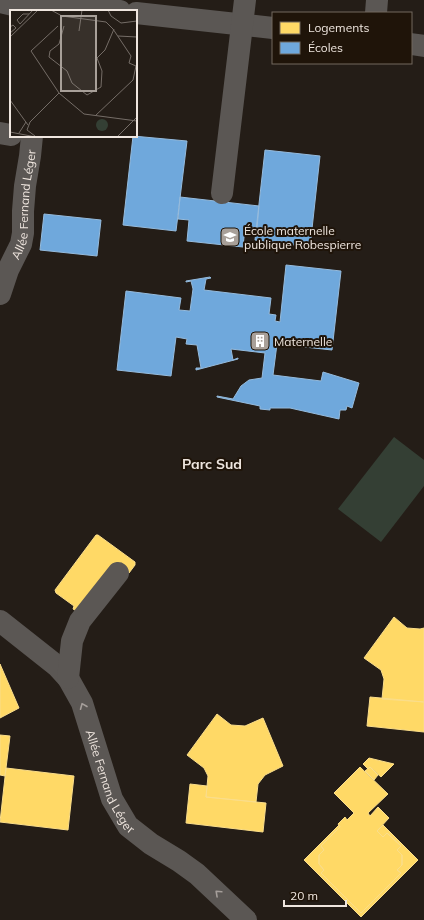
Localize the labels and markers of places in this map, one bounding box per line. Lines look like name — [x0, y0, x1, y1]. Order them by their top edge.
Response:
place label: École maternelle publique Robespierre — [244, 223, 361, 252]
school or university icon: École maternelle publique Robespierre — [219, 226, 241, 248]
building icon: Maternelle — [249, 330, 271, 352]
place label: Maternelle — [274, 334, 332, 349]

